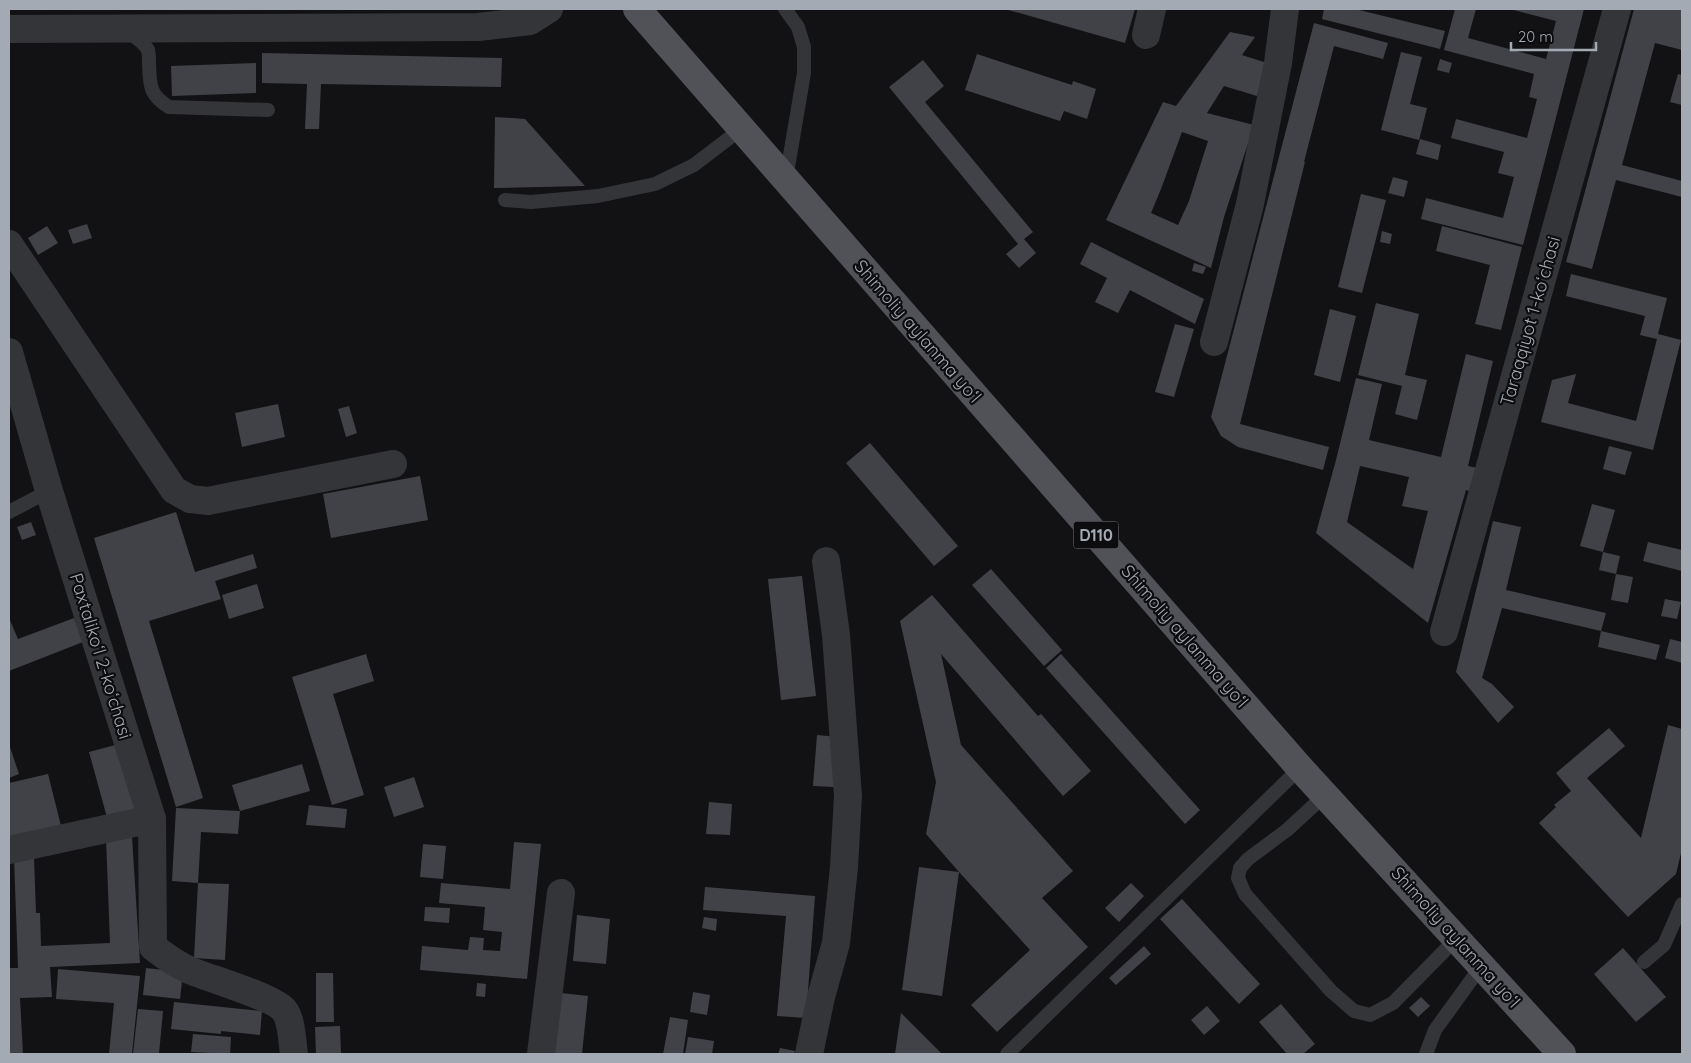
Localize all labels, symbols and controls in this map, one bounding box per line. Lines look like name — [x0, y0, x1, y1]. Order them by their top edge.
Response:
scale bar — [1511, 20, 1596, 52]
text: 20 m — [1518, 27, 1553, 46]
street label: Taraqqiyot 1-koʻchasi — [1495, 234, 1565, 408]
street label: Shimoliy aylanma yoʻl — [850, 255, 986, 407]
road number: D110 — [1074, 522, 1118, 548]
street label: Shimoliy aylanma yoʻl — [1117, 560, 1253, 712]
street label: Paxtalikoʻl 2-koʻchasi — [65, 570, 137, 742]
street label: Shimoliy aylanma yoʻl — [1387, 862, 1525, 1012]

